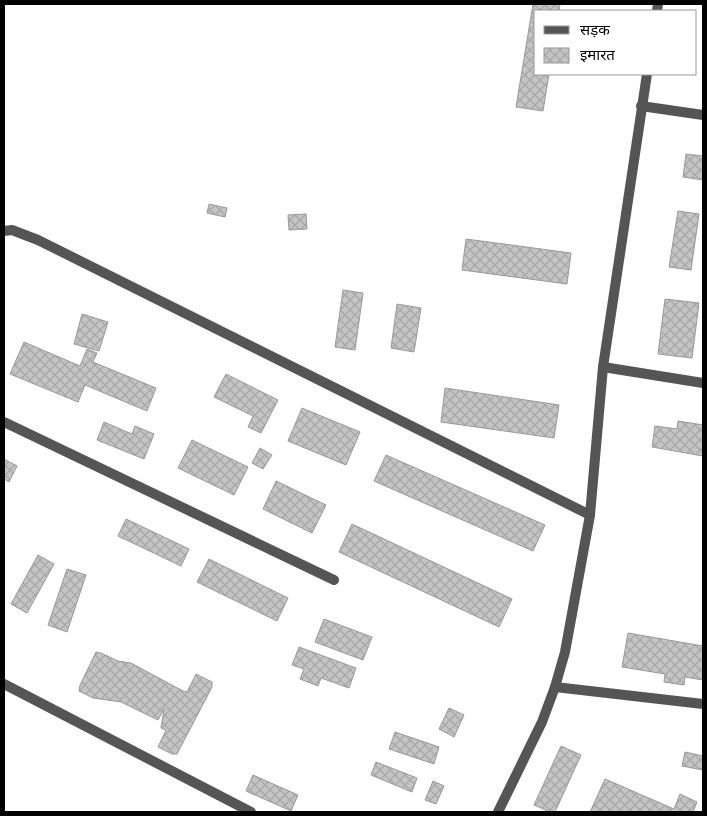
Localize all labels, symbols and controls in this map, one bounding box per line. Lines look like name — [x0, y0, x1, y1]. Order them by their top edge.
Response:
legend — [534, 10, 697, 75]
text: सड़क — [580, 20, 610, 40]
text: इमारत — [580, 45, 615, 65]

